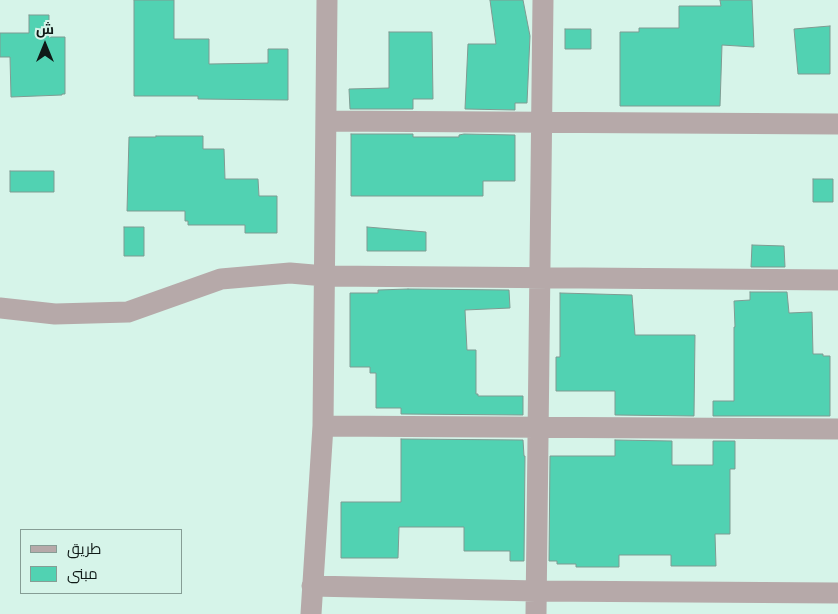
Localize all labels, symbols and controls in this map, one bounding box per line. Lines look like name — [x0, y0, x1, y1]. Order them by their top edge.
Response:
north arrow — [20, 20, 70, 70]
text: ش — [36, 21, 54, 38]
legend — [20, 529, 182, 594]
text: طريق — [67, 540, 101, 558]
text: مبنى — [67, 565, 98, 583]

